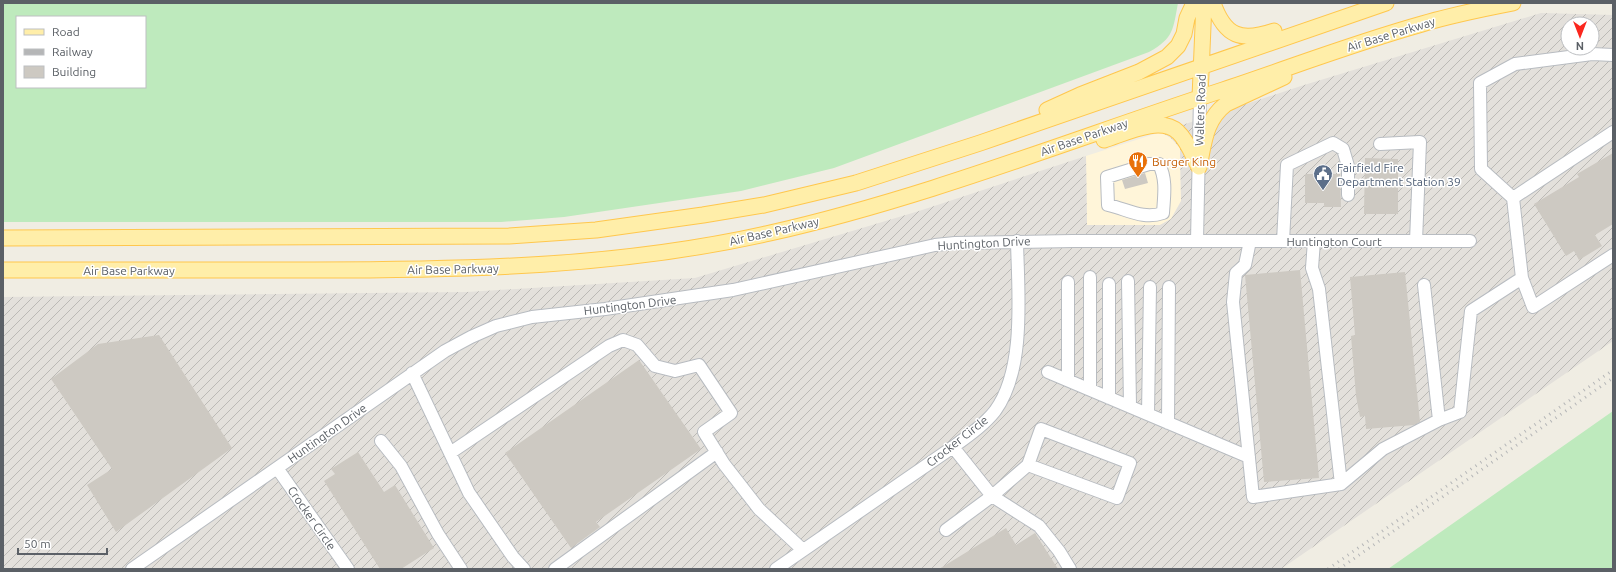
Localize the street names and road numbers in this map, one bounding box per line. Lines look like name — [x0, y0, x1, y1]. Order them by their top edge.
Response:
street label: Air Base Parkway — [1345, 14, 1437, 54]
street label: Walters Road — [1192, 74, 1208, 146]
street label: Air Base Parkway — [1039, 116, 1130, 158]
street label: Air Base Parkway — [728, 214, 820, 248]
street label: Huntington Drive — [937, 234, 1031, 252]
street label: Huntington Court — [1286, 235, 1382, 248]
street label: Air Base Parkway — [407, 262, 499, 276]
street label: Air Base Parkway — [83, 264, 175, 277]
street label: Huntington Drive — [583, 293, 677, 317]
street label: Huntington Drive — [285, 401, 369, 465]
street label: Crocker Circle — [924, 413, 990, 469]
street label: Crocker Circle — [285, 484, 339, 552]

